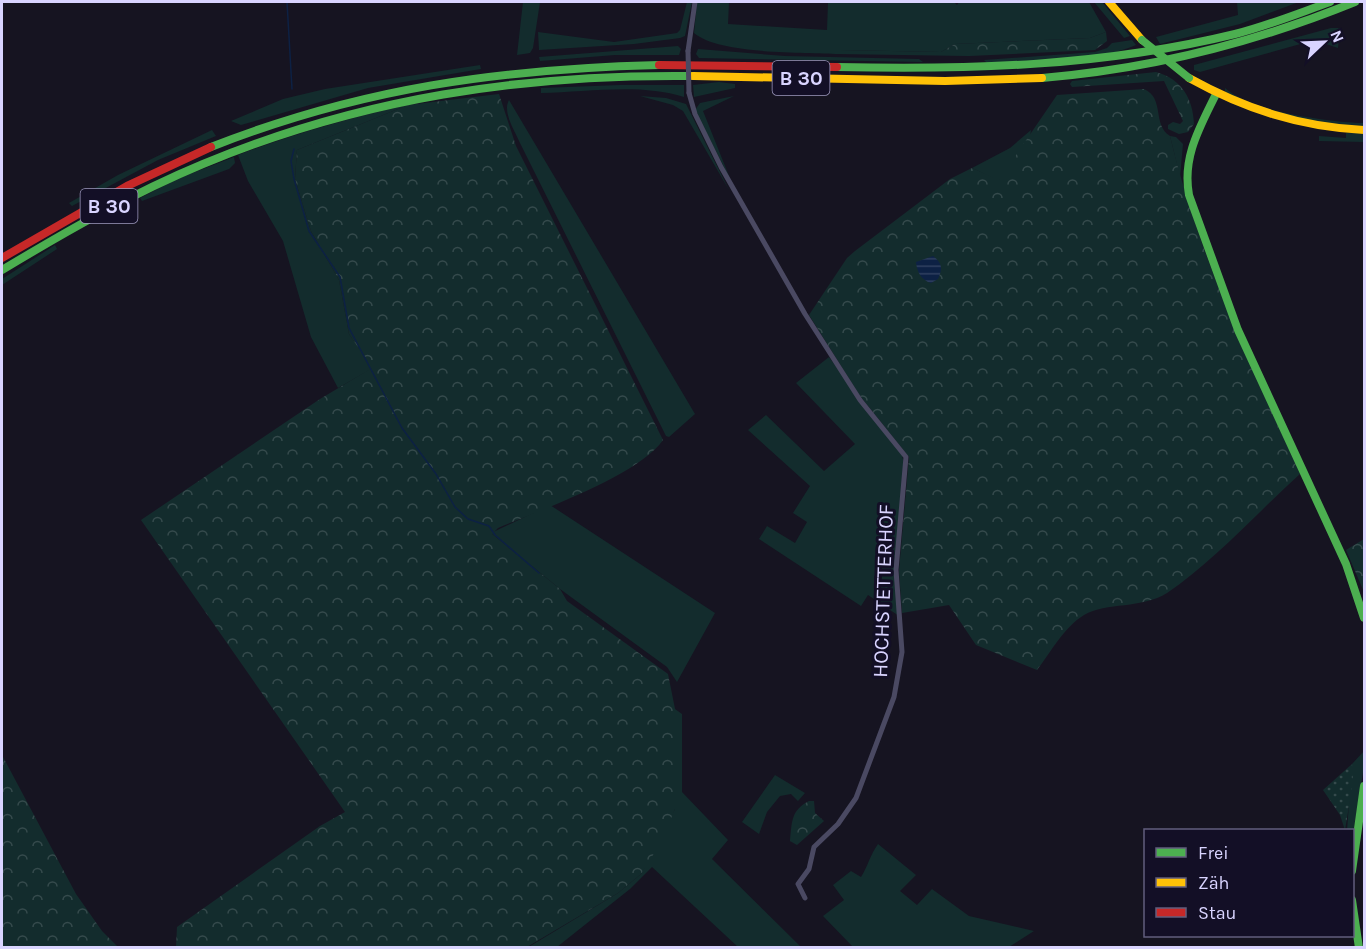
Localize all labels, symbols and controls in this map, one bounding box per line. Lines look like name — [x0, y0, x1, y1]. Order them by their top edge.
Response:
north arrow — [1294, 12, 1354, 72]
text: N — [1326, 27, 1348, 45]
road number: B 30 — [772, 61, 830, 95]
road number: B 30 — [80, 189, 138, 223]
street label: HOCHSTETTERHOF — [868, 504, 898, 678]
legend — [1144, 829, 1354, 937]
text: Frei — [1198, 842, 1229, 864]
text: Zäh — [1198, 872, 1229, 894]
text: Stau — [1198, 902, 1236, 924]

